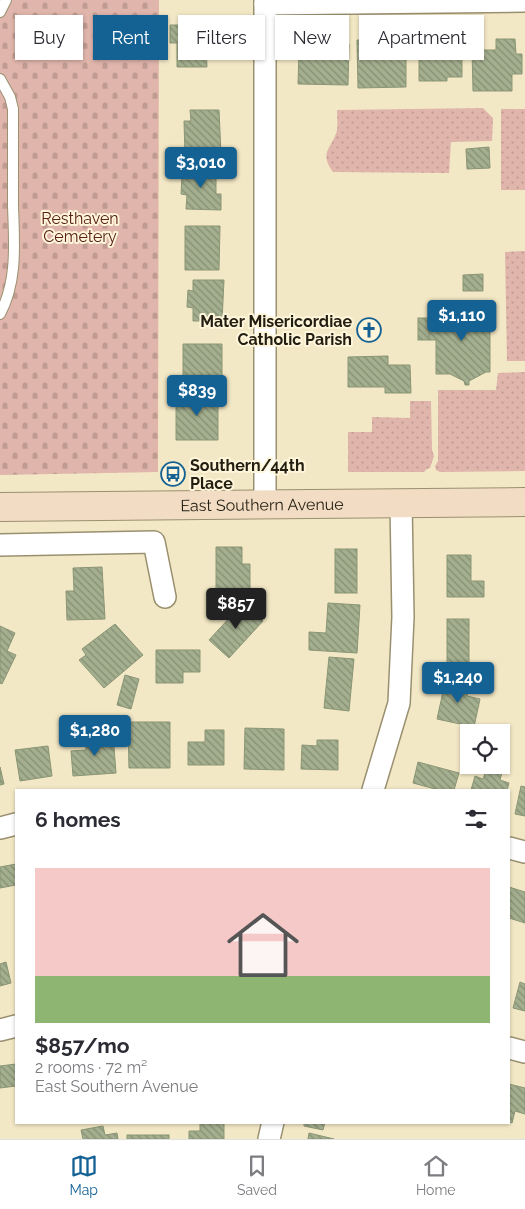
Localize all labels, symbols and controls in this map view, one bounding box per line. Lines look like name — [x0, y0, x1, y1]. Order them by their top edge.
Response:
chip: Buy — [15, 15, 83, 60]
chip: Rent — [93, 15, 168, 60]
chip: Filters — [178, 15, 265, 60]
chip: New — [275, 15, 349, 60]
chip: Apartment — [359, 15, 484, 60]
pin: $3,010 — [160, 146, 242, 189]
text: $3,010 — [176, 153, 226, 172]
park label: Resthaven Cemetery — [41, 209, 119, 246]
pin: $1,110 — [421, 300, 503, 342]
text: $1,110 — [438, 306, 486, 325]
place label: Mater Misericordiae Catholic Parish — [200, 312, 352, 349]
church icon: Mater Misericordiae Catholic Parish — [356, 317, 382, 343]
pin: $839 — [167, 374, 227, 417]
text: $839 — [178, 381, 216, 400]
place label: Southern/44th Place — [190, 456, 305, 493]
bus stop icon: Southern/44th Place — [160, 461, 186, 487]
street label: East Southern Avenue — [180, 495, 344, 515]
pin: $857 — [206, 588, 266, 630]
text: $857 — [217, 594, 255, 613]
pin: $1,240 — [417, 662, 499, 704]
text: $1,240 — [433, 668, 483, 687]
pin: $1,280 — [54, 714, 136, 757]
text: $1,280 — [70, 721, 120, 740]
map controls — [460, 724, 510, 774]
button: locate — [460, 724, 510, 774]
icon: filters — [462, 805, 490, 833]
text: 6 homes — [35, 807, 121, 832]
icon: home — [218, 900, 308, 990]
text: $857/mo — [35, 1033, 130, 1058]
text: 2 rooms · 72 m² — [35, 1058, 147, 1077]
text: East Southern Avenue — [35, 1077, 198, 1096]
tab: Map — [69, 1152, 98, 1198]
tab: Saved — [237, 1152, 277, 1198]
tab: Home — [416, 1152, 456, 1198]

